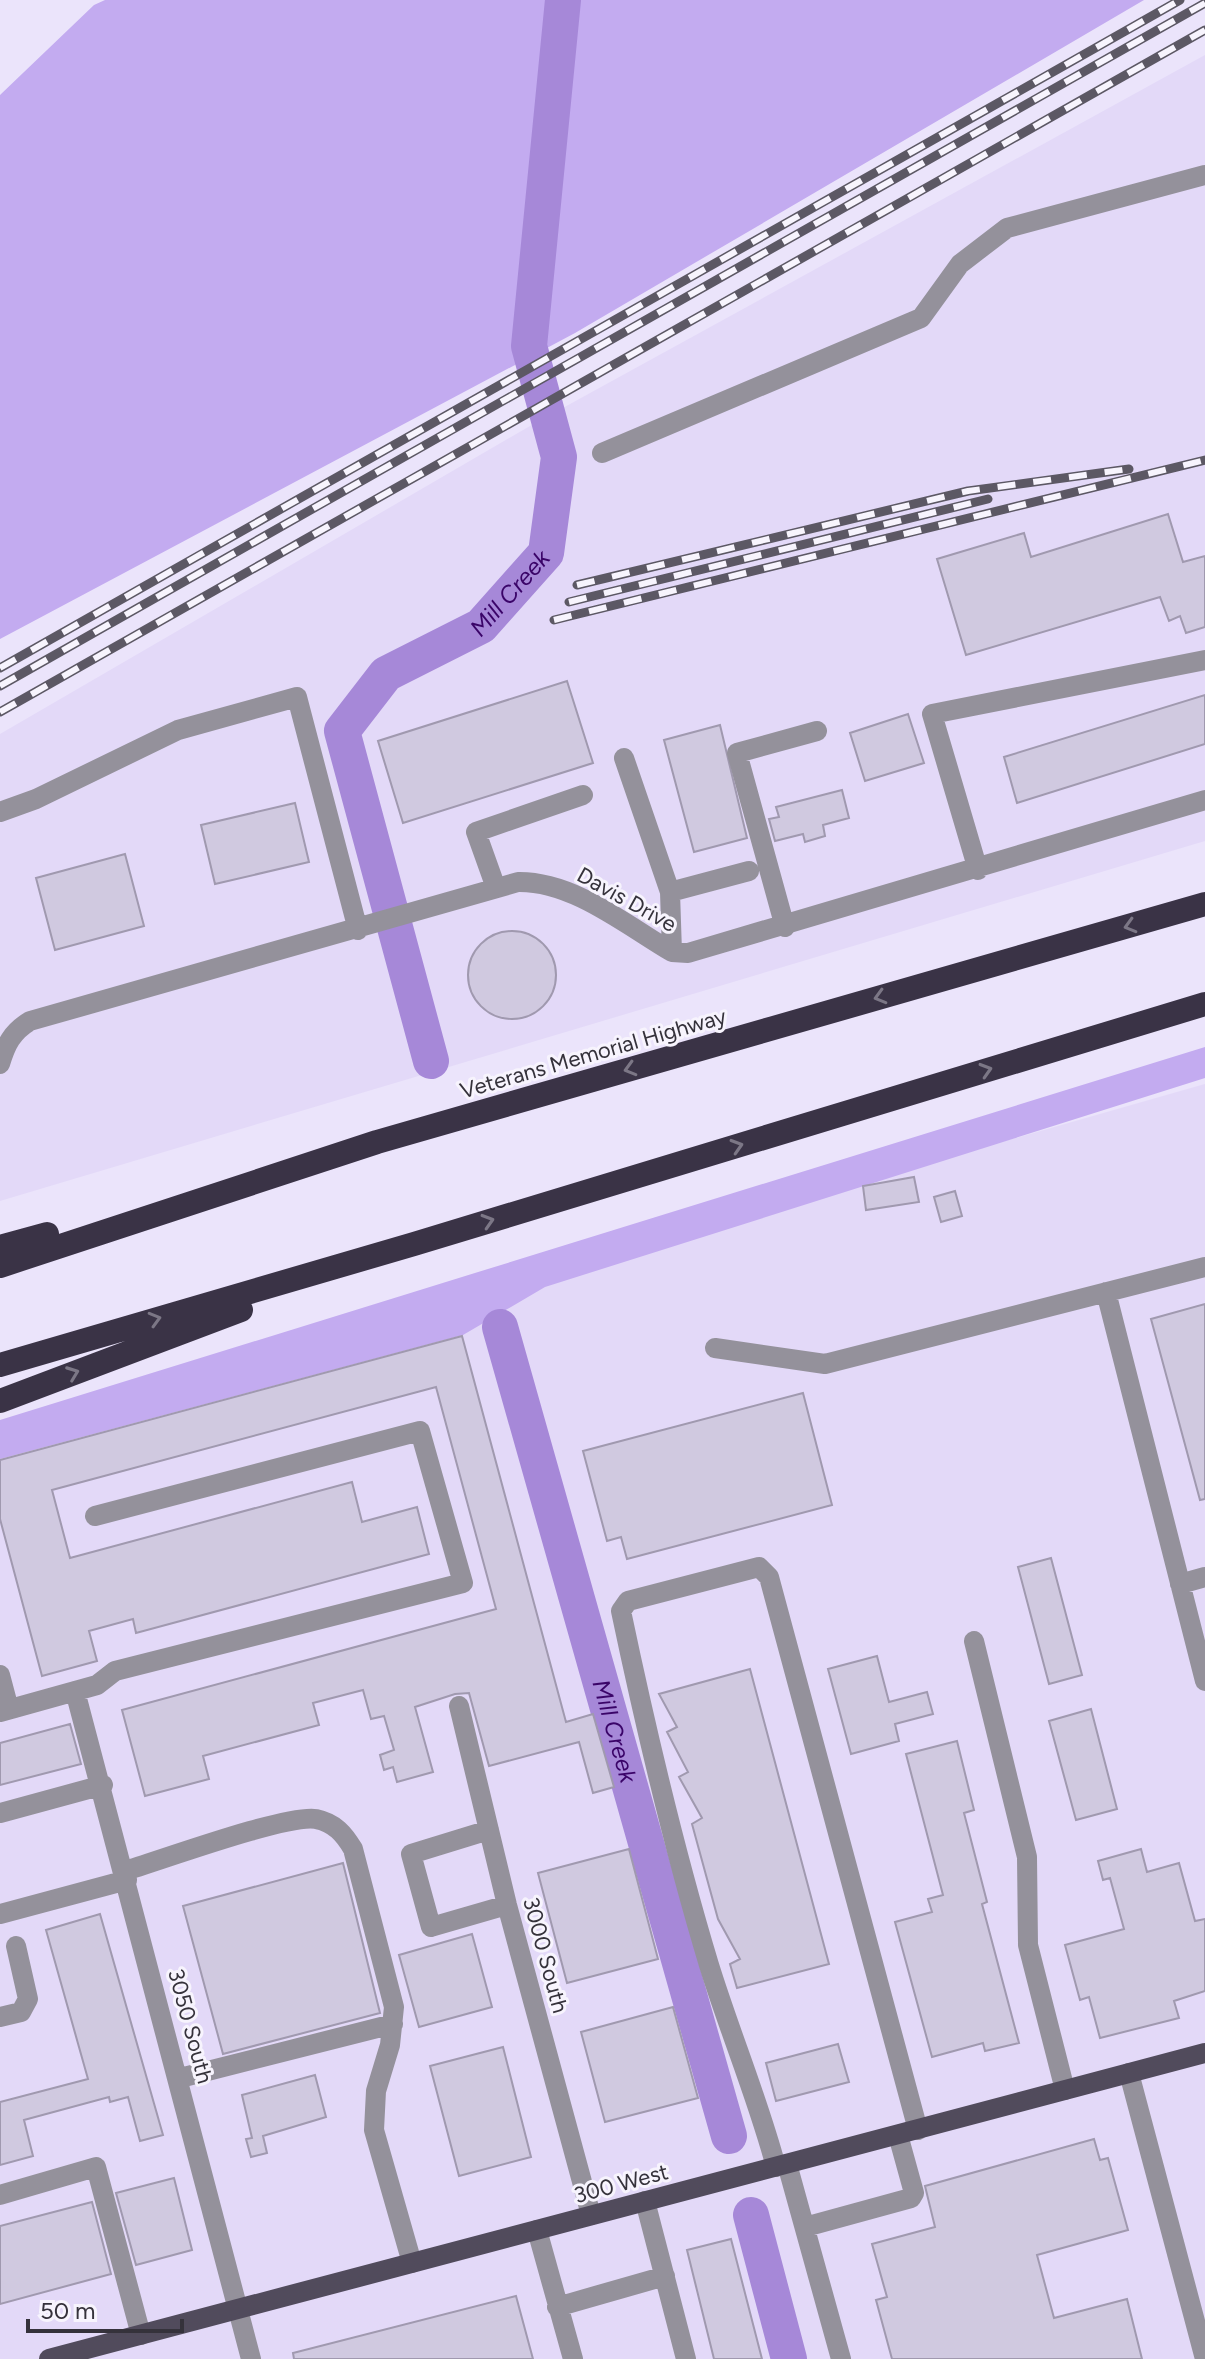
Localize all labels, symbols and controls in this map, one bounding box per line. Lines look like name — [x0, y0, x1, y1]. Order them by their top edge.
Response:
water label: Mill Creek — [464, 543, 557, 642]
street label: Davis Drive — [572, 861, 681, 938]
one-way arrow — [1124, 917, 1138, 933]
one-way arrow — [874, 988, 888, 1005]
street label: Veterans Memorial Highway — [457, 1002, 730, 1104]
one-way arrow — [624, 1060, 638, 1077]
one-way arrow — [978, 1063, 992, 1079]
one-way arrow — [730, 1139, 743, 1155]
one-way arrow — [481, 1214, 495, 1230]
one-way arrow — [148, 1312, 162, 1329]
one-way arrow — [65, 1366, 79, 1383]
water label: Mill Creek — [586, 1676, 644, 1787]
street label: 3000 South — [517, 1894, 574, 2016]
street label: 3050 South — [162, 1966, 219, 2086]
street label: 300 West — [571, 2158, 671, 2209]
scale bar — [28, 2283, 182, 2333]
text: 50 m — [40, 2296, 96, 2325]

